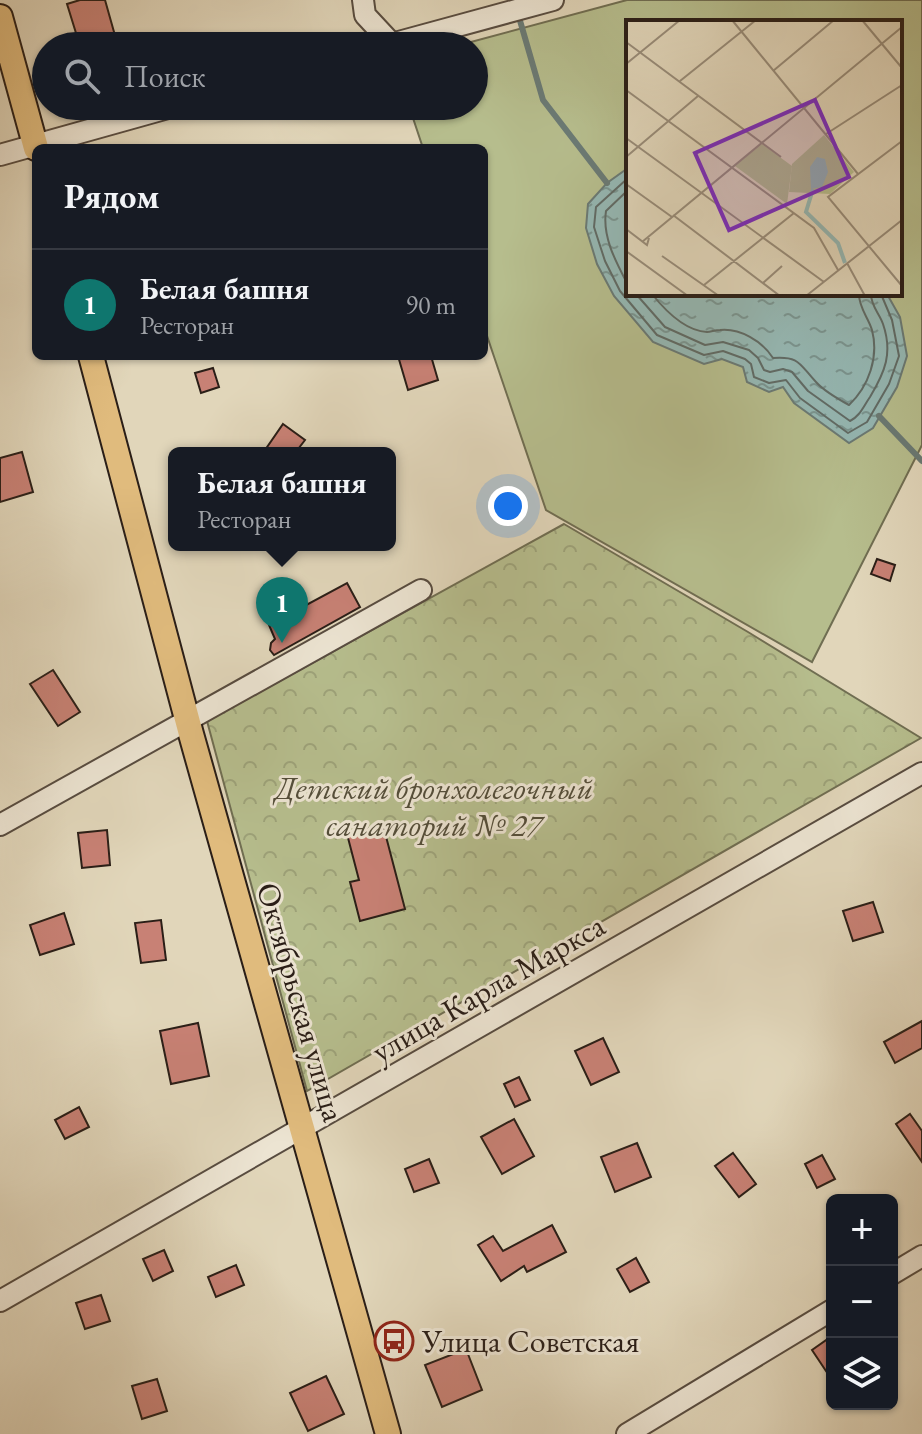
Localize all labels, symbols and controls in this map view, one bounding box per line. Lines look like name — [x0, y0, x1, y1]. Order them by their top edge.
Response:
inset map — [626, 20, 902, 296]
search box — [32, 32, 488, 120]
icon: search — [60, 54, 104, 98]
text: Поиск — [124, 57, 206, 96]
text: Рядом — [64, 174, 159, 218]
text: Белая башня — [140, 269, 309, 308]
text: 1 — [83, 288, 97, 322]
text: 90 m — [406, 288, 456, 322]
text: Ресторан — [140, 308, 234, 342]
popup — [168, 447, 396, 551]
text: Белая башня — [197, 463, 367, 502]
your location — [488, 486, 528, 526]
text: Ресторан — [197, 502, 291, 536]
pin: 1 — [256, 577, 308, 643]
park label: Детский бронхолегочный санаторий № 27 — [272, 767, 593, 846]
street label: Октябрьская улица — [247, 878, 355, 1127]
street label: улица Карла Маркса — [364, 904, 613, 1072]
map controls — [826, 1194, 898, 1410]
button: + — [826, 1194, 898, 1266]
button: − — [826, 1266, 898, 1338]
bus stop icon: Улица Советская — [373, 1320, 415, 1362]
place label: Улица Советская — [421, 1320, 639, 1362]
button: layers — [826, 1338, 898, 1410]

